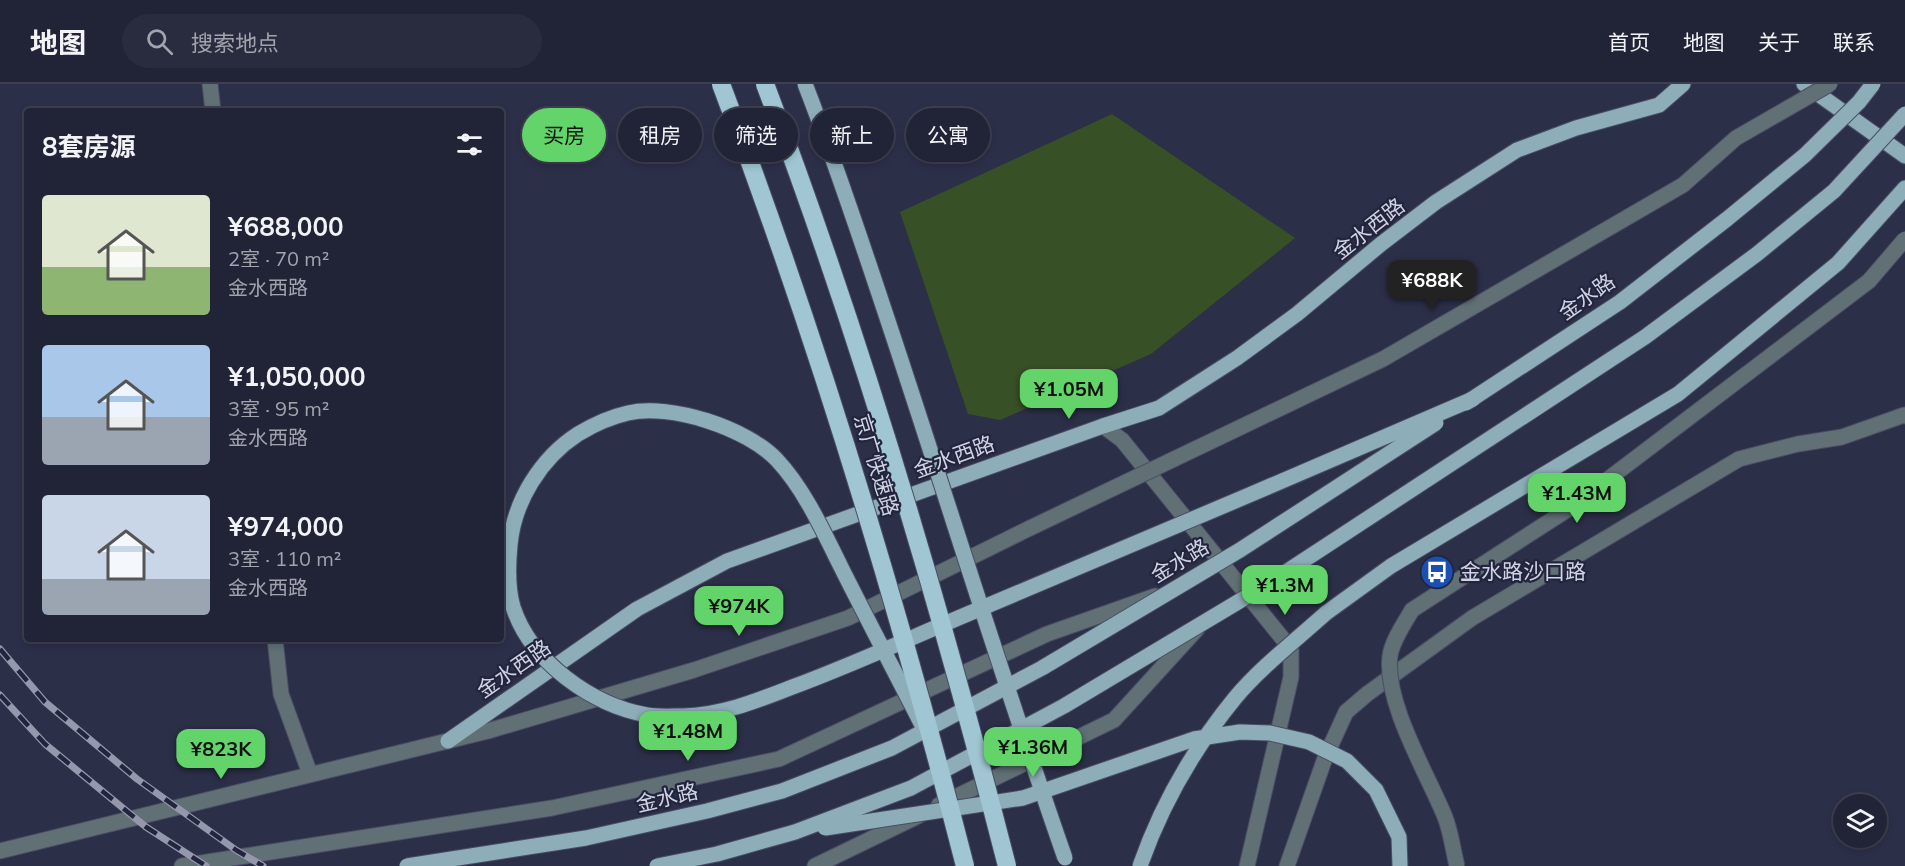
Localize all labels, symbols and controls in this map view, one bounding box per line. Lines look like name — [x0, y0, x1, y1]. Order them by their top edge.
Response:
search box — [122, 14, 542, 68]
text: 地图 — [30, 25, 86, 60]
icon: search — [143, 25, 176, 58]
text: 搜索地点 — [191, 29, 279, 57]
text: 首页 — [1608, 29, 1650, 55]
text: 地图 — [1683, 29, 1725, 55]
text: 关于 — [1758, 29, 1800, 55]
text: 联系 — [1833, 29, 1875, 55]
chip: 买房 — [522, 108, 606, 162]
chip: 租房 — [618, 108, 702, 162]
chip: 筛选 — [714, 108, 798, 162]
chip: 新上 — [810, 108, 894, 162]
chip: 公寓 — [906, 108, 990, 162]
icon: filters — [453, 128, 486, 161]
text: 8套房源 — [42, 130, 136, 163]
street label: 金水西路 — [1327, 192, 1409, 264]
text: ¥688,000 — [228, 210, 344, 243]
icon: home — [90, 219, 162, 291]
text: 2室 · 70 m² — [228, 246, 329, 271]
pin: ¥688K — [1390, 260, 1474, 311]
text: ¥688K — [1401, 267, 1463, 292]
street label: 金水路 — [1553, 267, 1620, 325]
text: 金水西路 — [228, 275, 308, 300]
text: ¥1,050,000 — [228, 360, 366, 393]
icon: home — [90, 369, 162, 441]
pin: ¥1.05M — [1020, 369, 1118, 420]
text: ¥1.05M — [1034, 376, 1104, 401]
text: 3室 · 95 m² — [228, 396, 329, 421]
street label: 京广快速路 — [849, 411, 905, 519]
text: 金水西路 — [228, 425, 308, 450]
street label: 金水西路 — [910, 429, 998, 483]
pin: ¥1.43M — [1528, 473, 1626, 524]
text: ¥1.43M — [1542, 480, 1612, 505]
text: ¥974,000 — [228, 510, 344, 543]
icon: home — [90, 519, 162, 591]
street label: 金水路 — [1146, 533, 1213, 588]
text: 3室 · 110 m² — [228, 546, 341, 571]
bus stop icon: 金水路沙口路 — [1419, 554, 1455, 590]
place label: 金水路沙口路 — [1460, 558, 1586, 584]
pin: ¥1.3M — [1243, 565, 1327, 616]
text: ¥1.3M — [1256, 572, 1314, 597]
text: 金水西路 — [228, 575, 308, 600]
pin: ¥974K — [697, 586, 781, 637]
text: ¥974K — [708, 593, 770, 618]
street label: 金水西路 — [472, 633, 555, 703]
pin: ¥1.48M — [639, 711, 737, 762]
text: ¥1.48M — [653, 718, 723, 743]
pin: ¥1.36M — [984, 727, 1082, 778]
pin: ¥823K — [179, 729, 263, 780]
text: ¥1.36M — [998, 734, 1068, 759]
text: ¥823K — [190, 736, 252, 761]
street label: 金水路 — [633, 777, 700, 817]
map controls — [1833, 794, 1887, 848]
button: layers — [1833, 794, 1887, 848]

